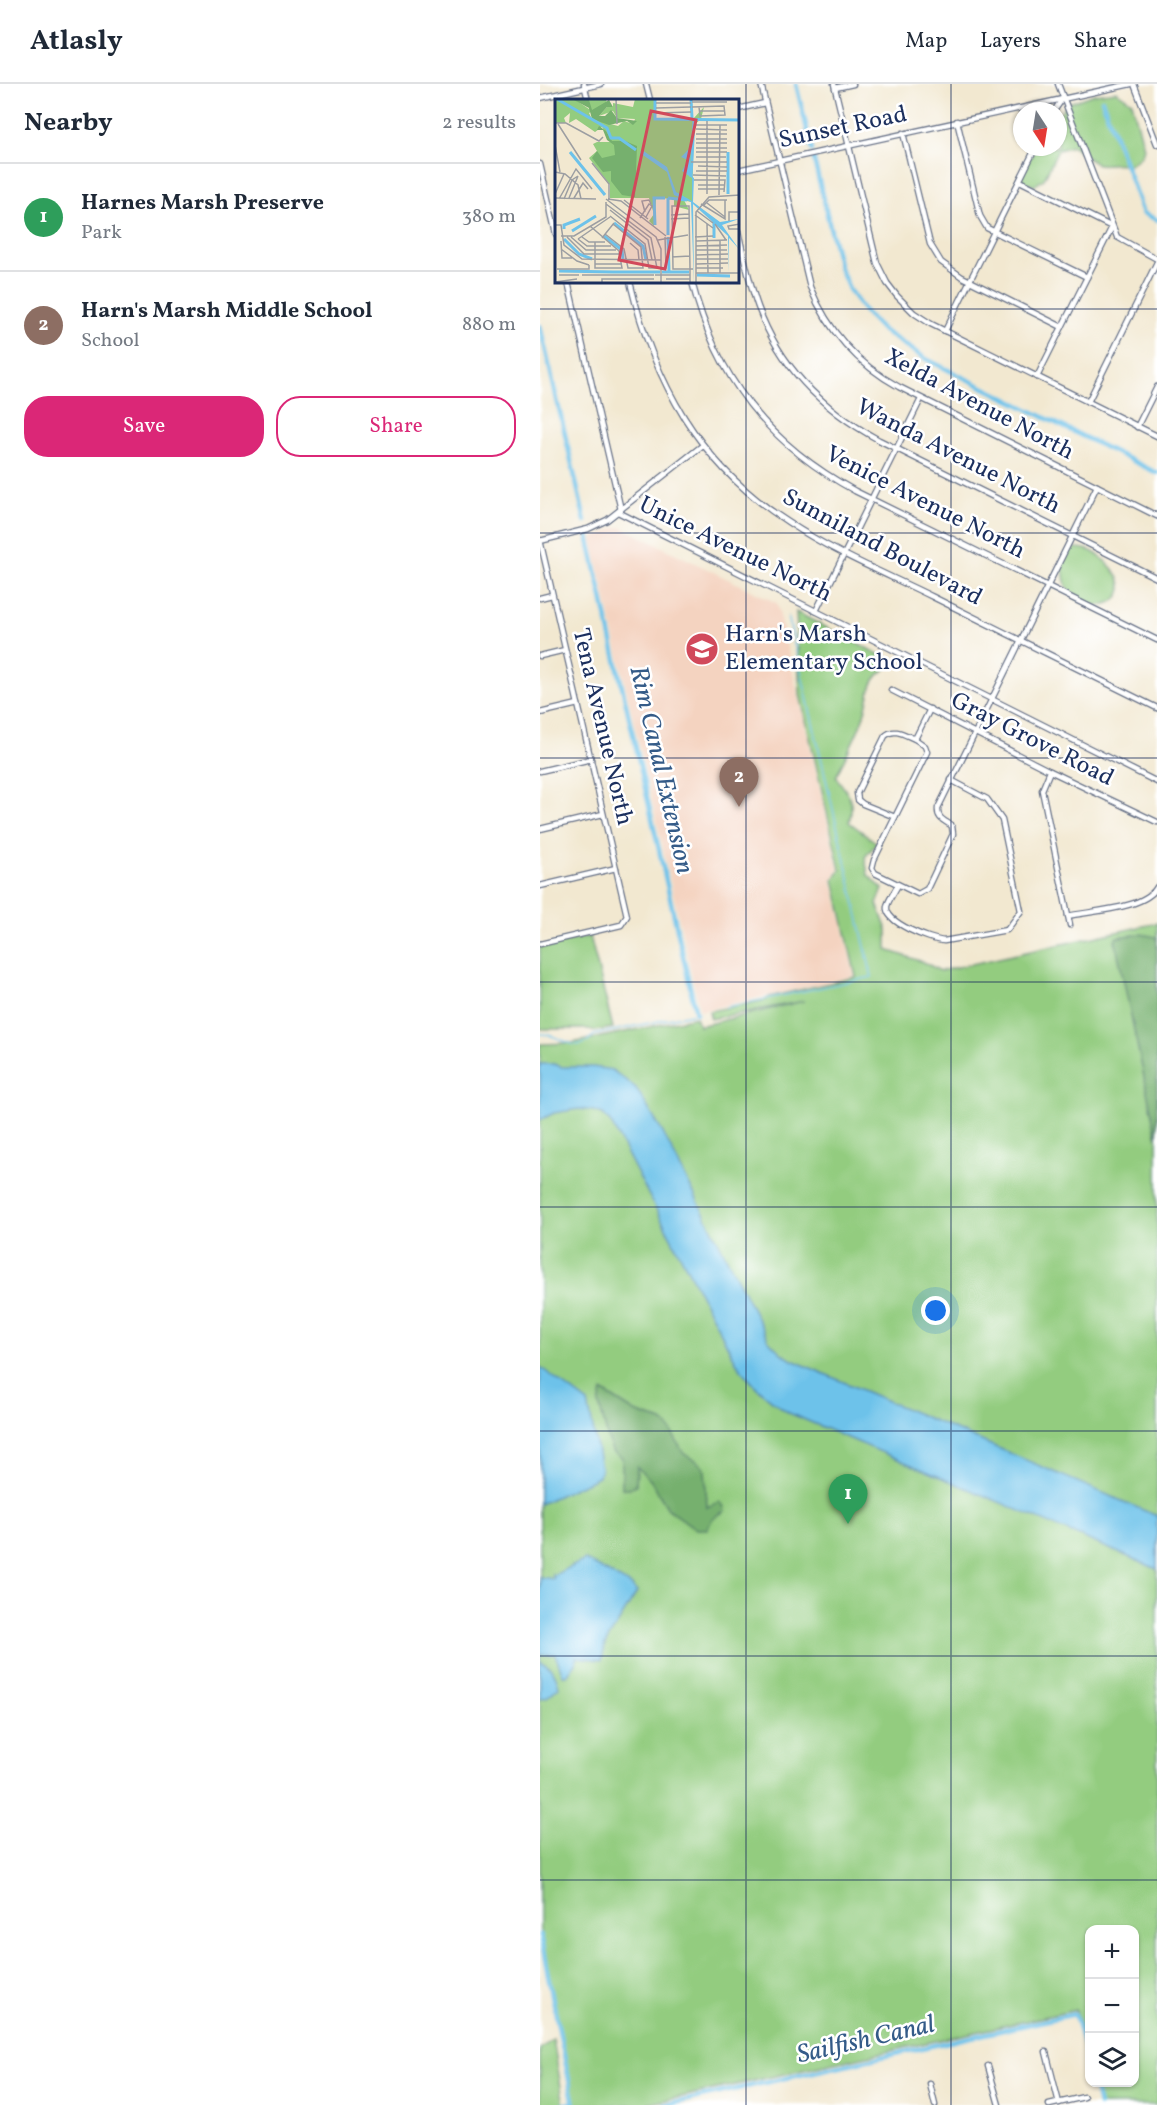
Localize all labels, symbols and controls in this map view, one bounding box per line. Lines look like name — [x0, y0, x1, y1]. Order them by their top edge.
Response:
text: Atlasly — [30, 22, 123, 61]
text: Map — [905, 27, 947, 56]
text: Layers — [980, 27, 1041, 56]
text: Share — [1074, 27, 1127, 56]
street label: Sunset Road — [776, 98, 910, 158]
inset map — [555, 99, 740, 284]
north arrow — [1013, 102, 1067, 156]
text: Nearby — [24, 105, 113, 141]
text: 2 results — [442, 109, 516, 137]
text: Harnes Marsh Preserve — [81, 188, 324, 219]
text: 1 — [39, 203, 48, 231]
text: 380 m — [462, 203, 516, 231]
text: Park — [81, 219, 122, 247]
text: Harn's Marsh Middle School — [81, 296, 373, 327]
text: 2 — [38, 311, 49, 339]
text: 880 m — [462, 311, 516, 339]
text: School — [81, 327, 139, 355]
street label: Xelda Avenue North — [878, 341, 1080, 469]
street label: Wanda Avenue North — [850, 391, 1066, 523]
button: Save — [24, 396, 264, 457]
button: Share — [276, 396, 516, 457]
street label: Venice Avenue North — [819, 438, 1031, 568]
street label: Sunniland Boulevard — [776, 481, 988, 615]
street label: Unice Avenue North — [633, 488, 837, 612]
place label: Harn's Marsh Elementary School — [725, 618, 923, 680]
street label: Tena Avenue North — [563, 625, 641, 829]
school or university icon: Harn's Marsh Elementary School — [684, 631, 720, 667]
water label: Rim Canal Extension — [620, 662, 702, 878]
street label: Gray Grove Road — [945, 684, 1119, 796]
pin: 2 — [720, 758, 758, 807]
your location — [921, 1296, 950, 1325]
pin: 1 — [828, 1474, 868, 1524]
map controls — [1085, 1925, 1139, 2087]
button: + — [1085, 1925, 1139, 1979]
button: − — [1085, 1979, 1139, 2033]
water label: Sailfish Canal — [794, 2007, 939, 2073]
button: layers — [1085, 2033, 1139, 2087]

